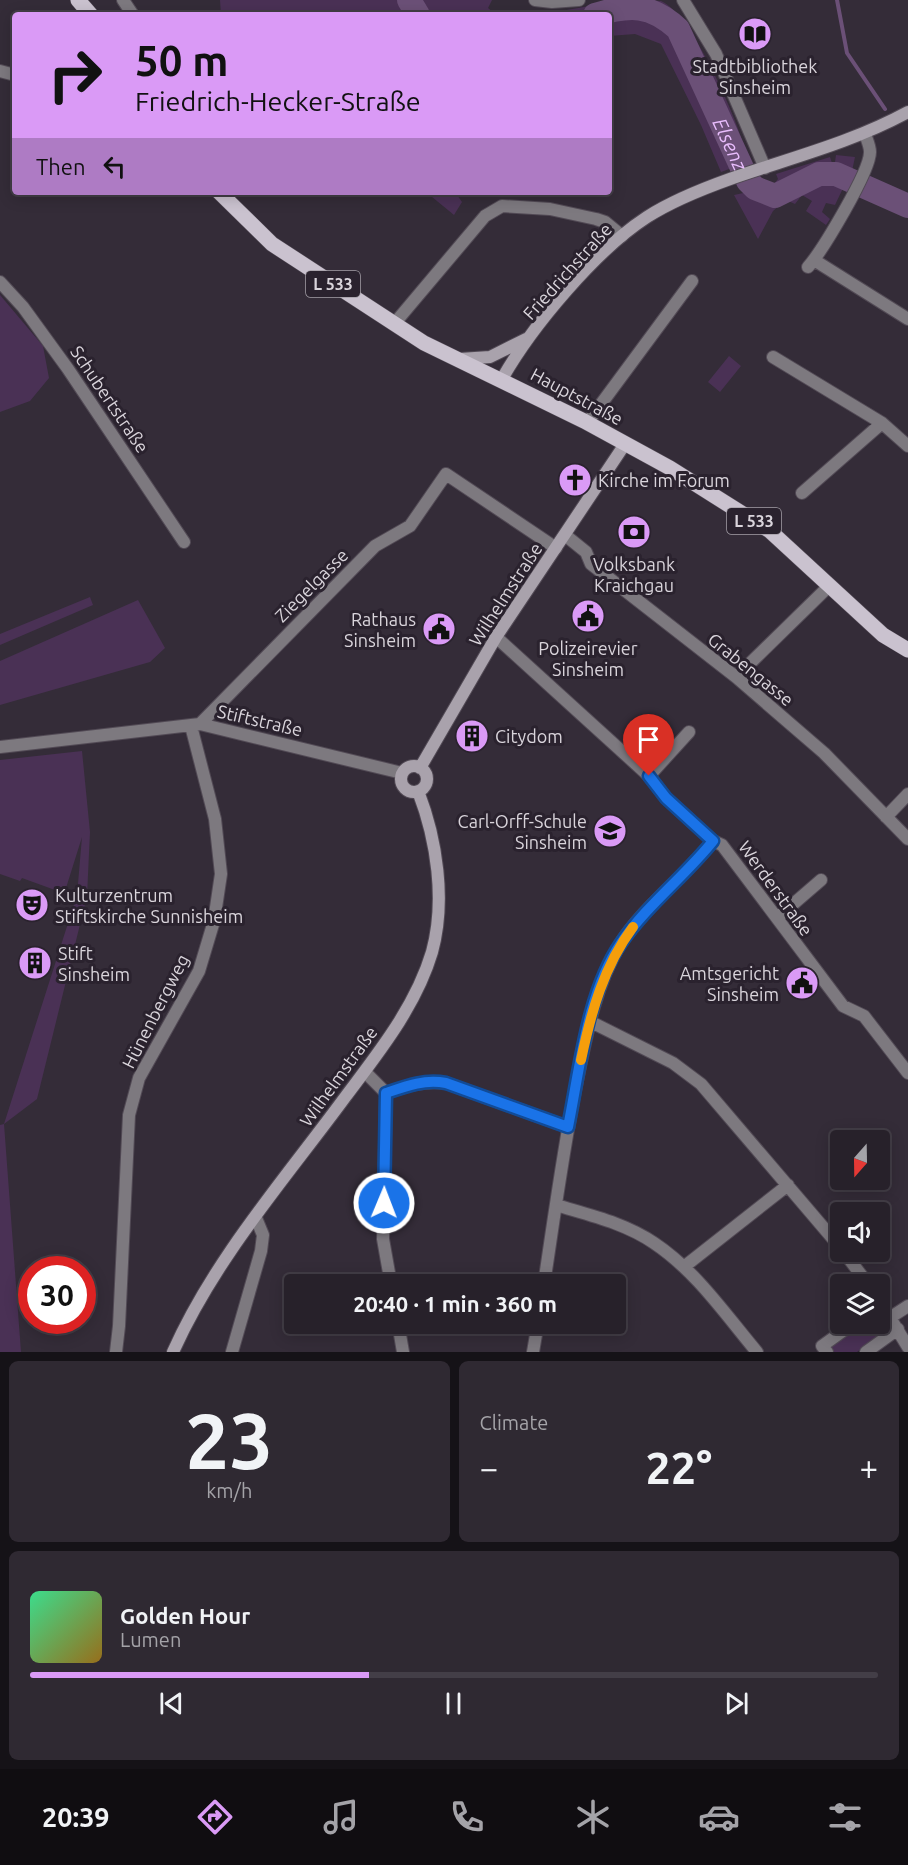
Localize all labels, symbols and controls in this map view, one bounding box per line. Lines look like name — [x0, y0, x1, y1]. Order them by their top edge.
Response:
library icon: Stadtbibliothek Sinsheim — [737, 16, 773, 52]
icon: right — [36, 36, 114, 114]
text: 50 m — [135, 37, 229, 84]
place label: Stadtbibliothek Sinsheim — [693, 56, 817, 97]
text: Friedrich-Hecker-Straße — [135, 86, 421, 116]
water label: Elsenz — [709, 114, 753, 175]
icon: left — [98, 150, 131, 183]
text: Then — [36, 154, 86, 179]
street label: Friedrichstraße — [519, 219, 615, 323]
road number: L 533 — [306, 271, 360, 297]
street label: Schubertstraße — [67, 342, 153, 456]
street label: Hauptstraße — [528, 363, 626, 429]
church icon: Kirche im Forum — [557, 462, 593, 498]
place label: Kirche im Forum — [598, 470, 730, 490]
road number: L 533 — [727, 508, 781, 534]
bank icon: Volksbank Kraichgau — [616, 514, 652, 550]
street label: Wilhelmstraße — [464, 539, 546, 649]
street label: Ziegelgasse — [270, 544, 352, 626]
place label: Volksbank Kraichgau — [593, 554, 675, 595]
public building icon: Polizeirevier Sinsheim — [570, 598, 606, 634]
place label: Rathaus Sinsheim — [344, 609, 416, 650]
public building icon: Rathaus Sinsheim — [421, 611, 457, 647]
street label: Grabengasse — [704, 629, 798, 709]
place label: Polizeirevier Sinsheim — [538, 638, 638, 679]
street label: Stiftstraße — [216, 701, 304, 739]
pin — [623, 714, 674, 776]
building icon: Citydom — [454, 718, 490, 754]
icon: arrive — [632, 723, 665, 756]
place label: Citydom — [495, 726, 563, 746]
place label: Carl-Orff-Schule Sinsheim — [458, 811, 587, 852]
school or university icon: Carl-Orff-Schule Sinsheim — [592, 813, 628, 849]
street label: Werderstraße — [735, 837, 817, 939]
place label: Kulturzentrum Stiftskirche Sunnisheim — [55, 885, 243, 926]
theatre icon: Kulturzentrum Stiftskirche Sunnisheim — [14, 887, 50, 923]
place label: Stift Sinsheim — [58, 943, 130, 984]
building icon: Stift Sinsheim — [17, 945, 53, 981]
street label: Hünenbergweg — [118, 951, 192, 1071]
place label: Amtsgericht Sinsheim — [680, 963, 779, 1004]
public building icon: Amtsgericht Sinsheim — [784, 965, 820, 1001]
street label: Wilhelmstraße — [295, 1022, 381, 1130]
north arrow — [830, 1130, 890, 1190]
map controls — [830, 1130, 890, 1334]
position arrow — [352, 1171, 416, 1235]
button: sound — [830, 1202, 890, 1262]
speed limit sign: 30 — [18, 1256, 96, 1334]
button: layers — [830, 1274, 890, 1334]
text: 20:40 · 1 min · 360 m — [353, 1291, 557, 1316]
text: 23 — [185, 1396, 273, 1484]
text: Climate — [480, 1411, 548, 1434]
text: 22° — [645, 1442, 712, 1493]
text: − — [480, 1449, 498, 1486]
text: + — [859, 1449, 878, 1486]
text: km/h — [206, 1479, 252, 1502]
text: Golden Hour — [120, 1603, 250, 1628]
text: Lumen — [120, 1628, 181, 1651]
icon: previous — [155, 1687, 188, 1720]
icon: pause — [437, 1687, 470, 1720]
icon: next — [720, 1687, 753, 1720]
icon: directions — [194, 1796, 236, 1838]
icon: music — [320, 1796, 362, 1838]
icon: phone — [446, 1796, 488, 1838]
icon: climate — [572, 1796, 614, 1838]
icon: car — [698, 1796, 740, 1838]
icon: filters — [824, 1796, 866, 1838]
text: 20:39 — [42, 1802, 110, 1832]

